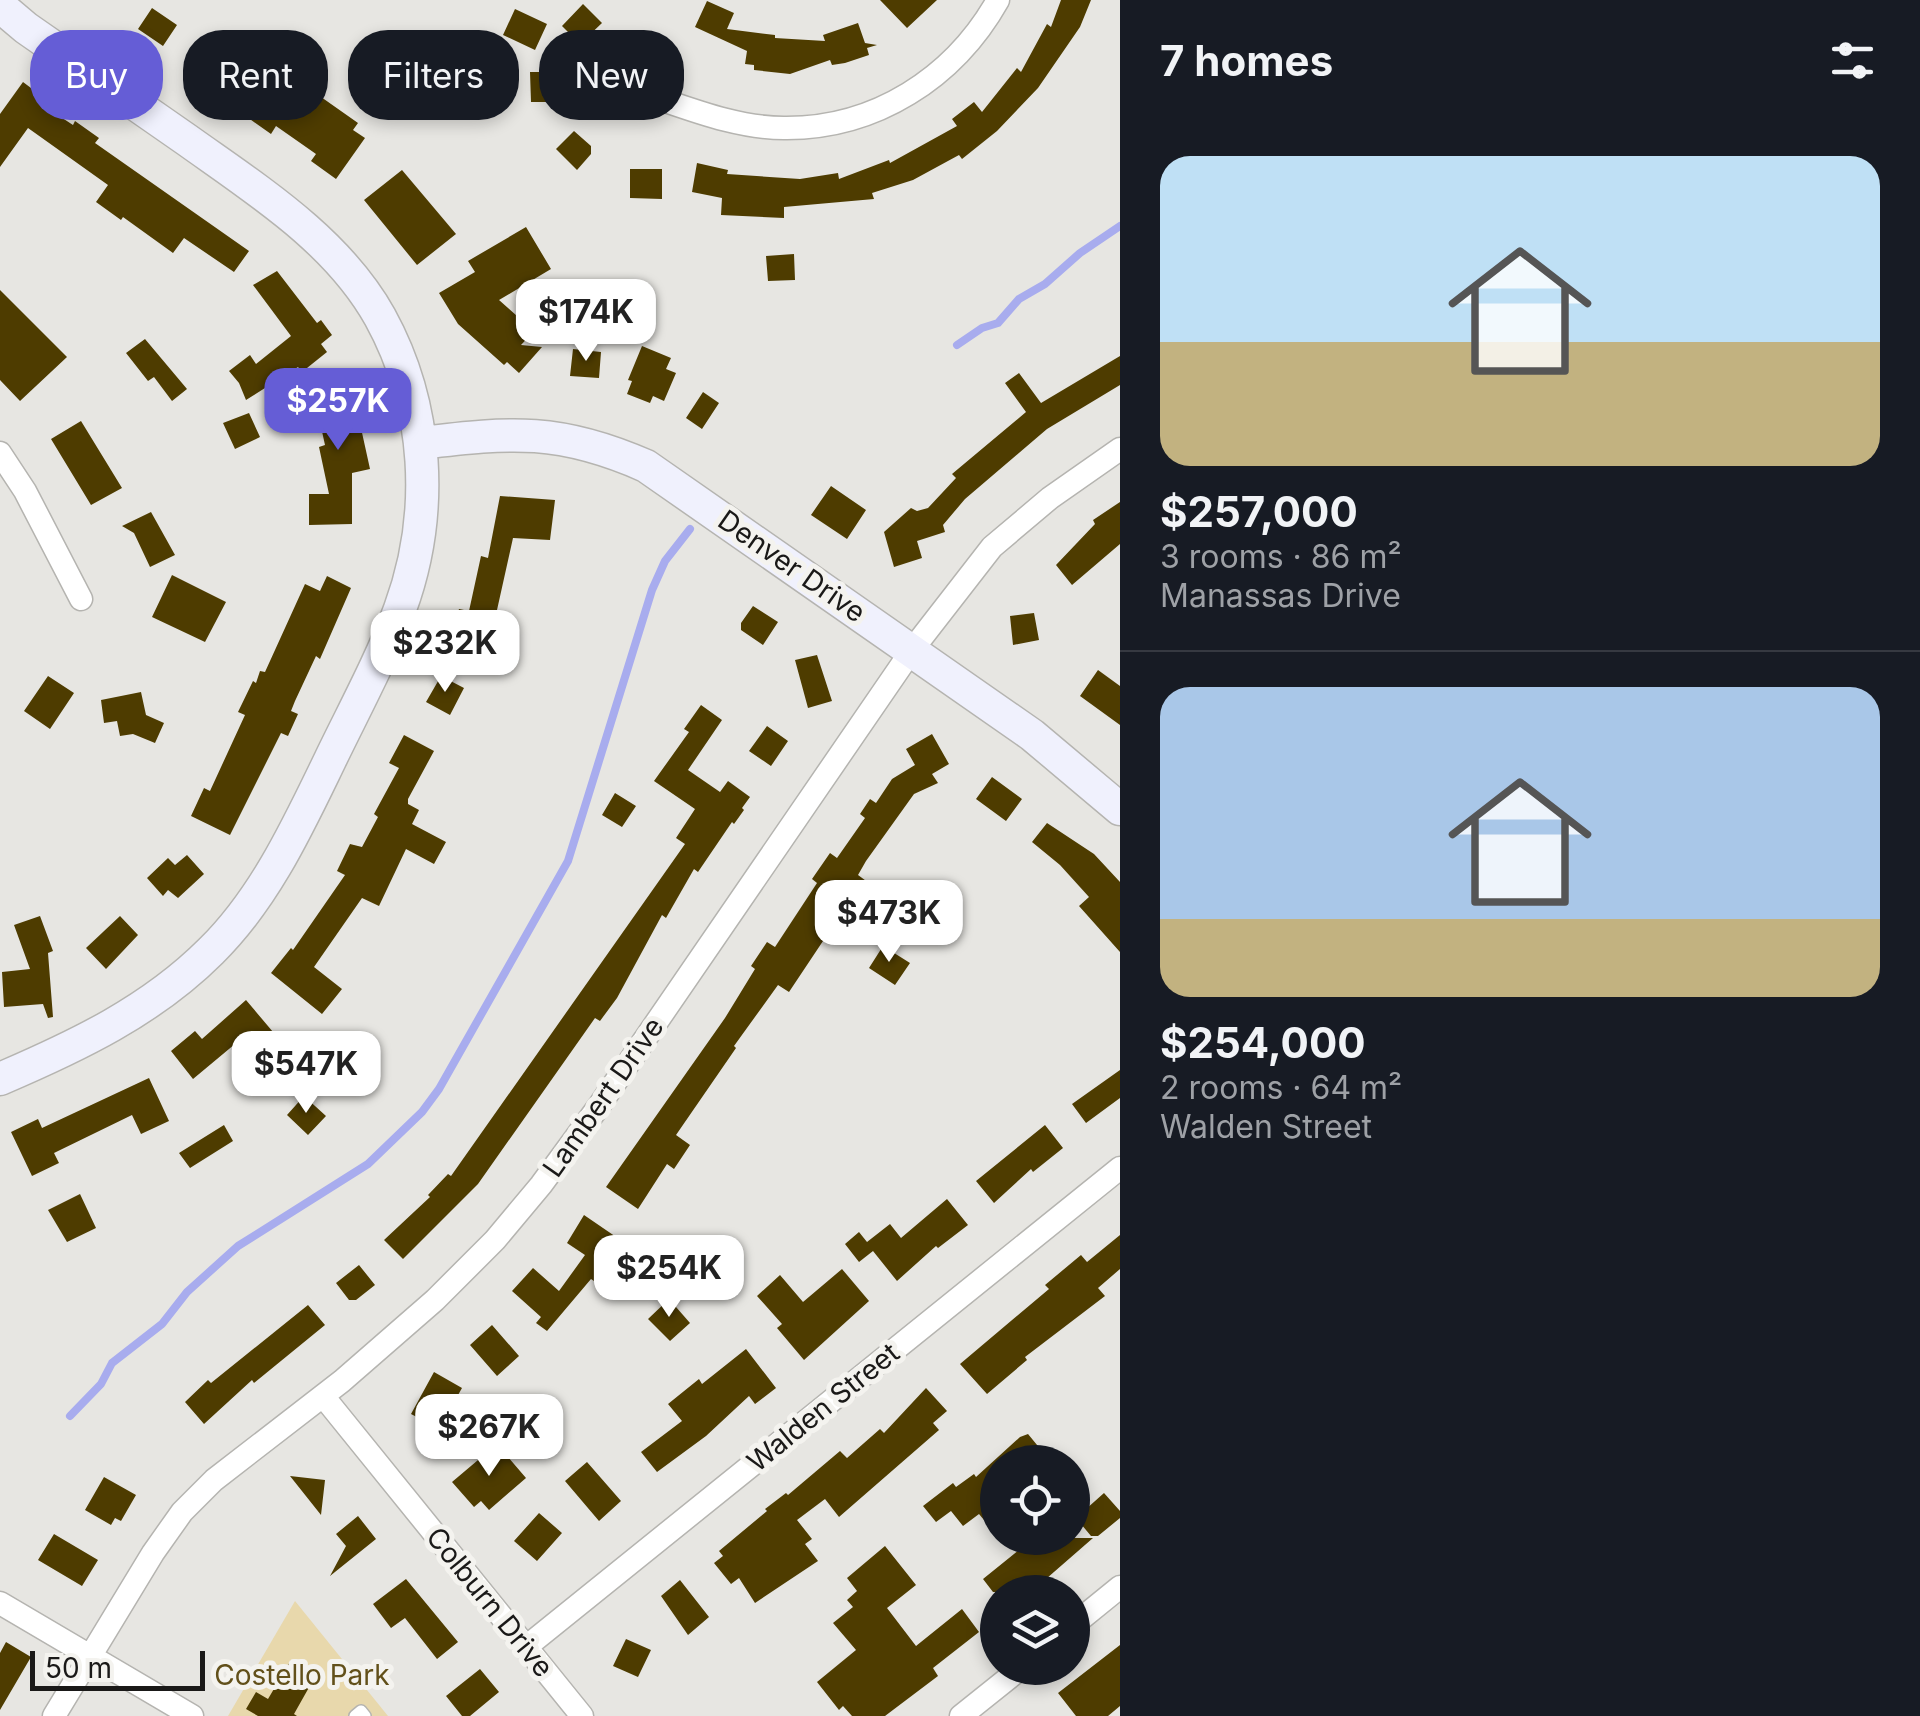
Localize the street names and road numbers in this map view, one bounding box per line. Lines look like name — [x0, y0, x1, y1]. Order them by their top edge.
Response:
street label: Denver Drive — [712, 503, 872, 629]
street label: Lambert Drive — [535, 1011, 671, 1183]
street label: Walden Street — [740, 1335, 906, 1479]
street label: Colburn Drive — [419, 1520, 561, 1684]

